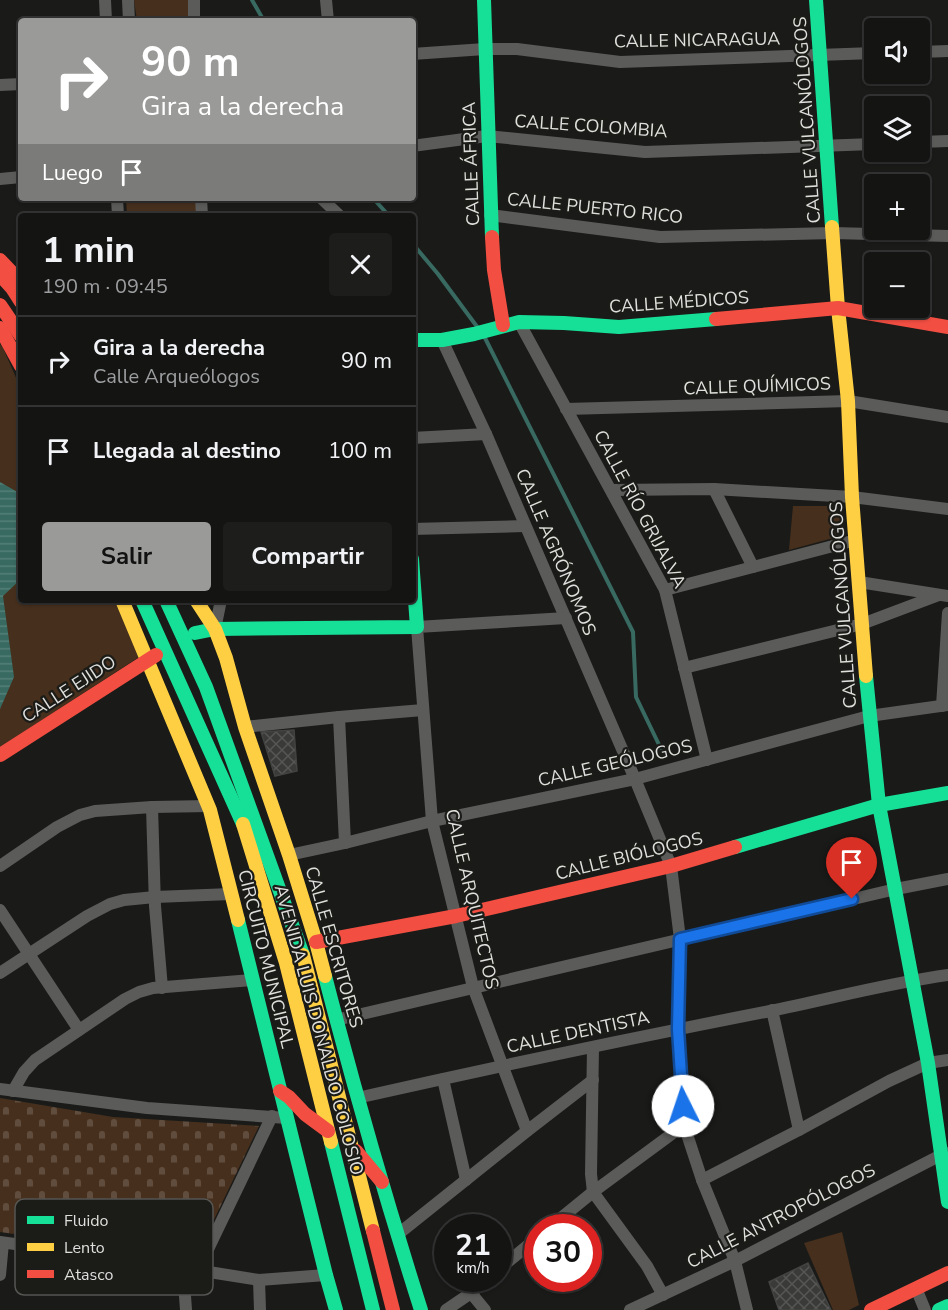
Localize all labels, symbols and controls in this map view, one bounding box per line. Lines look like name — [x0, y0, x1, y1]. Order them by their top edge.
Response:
street label: CALLE VULCANÓLOGOS — [788, 16, 826, 224]
map controls — [864, 18, 930, 318]
button: sound — [864, 18, 930, 84]
street label: CALLE NICARAGUA — [614, 27, 780, 53]
text: 90 m — [141, 34, 240, 91]
icon: right — [42, 42, 120, 120]
text: Gira a la derecha — [141, 88, 344, 125]
button: layers — [864, 96, 930, 162]
street label: CALLE ÁFRICA — [457, 102, 485, 226]
street label: CALLE COLOMBIA — [514, 109, 668, 143]
icon: arrive — [115, 156, 148, 189]
text: Luego — [42, 158, 103, 188]
button: + — [864, 174, 930, 240]
street label: CALLE PUERTO RICO — [506, 187, 684, 229]
text: 1 min — [42, 226, 135, 275]
button: close — [329, 233, 392, 296]
button: − — [864, 252, 930, 318]
text: 190 m · 09:45 — [42, 273, 168, 300]
street label: CALLE MÉDICOS — [608, 285, 750, 319]
text: Gira a la derecha — [93, 333, 265, 363]
icon: right — [42, 345, 75, 378]
text: 90 m — [341, 346, 392, 376]
text: Calle Arqueólogos — [93, 363, 260, 390]
street label: CALLE QUÍMICOS — [683, 371, 831, 401]
street label: CALLE RÍO GRIJALVA — [588, 426, 692, 592]
icon: arrive — [42, 435, 75, 468]
text: Llegada al destino — [93, 436, 281, 466]
text: 100 m — [328, 436, 392, 466]
street label: CALLE AGRÓNOMOS — [510, 465, 602, 639]
street label: CALLE VULCANÓLOGOS — [824, 501, 862, 709]
button: Salir — [42, 522, 211, 591]
button: Compartir — [223, 522, 392, 591]
street label: CALLE EJIDO — [17, 650, 121, 728]
street label: CALLE GEÓLOGOS — [535, 734, 695, 792]
street label: CALLE ARQUITECTOS — [440, 807, 504, 991]
street label: CALLE BIÓLOGOS — [553, 826, 705, 886]
pin — [826, 837, 877, 899]
icon: arrive — [835, 846, 868, 879]
street label: CALLE ESCRITORES — [299, 863, 369, 1031]
street label: CIRCUITO MUNICIPAL — [232, 867, 300, 1051]
street label: AVENIDA LUIS DONALDO COLOSIO — [269, 882, 369, 1178]
street label: CALLE DENTISTA — [504, 1005, 652, 1059]
position arrow — [651, 1074, 715, 1138]
street label: CALLE ANTROPÓLOGOS — [683, 1158, 879, 1274]
legend — [15, 1199, 213, 1295]
text: Fluido — [64, 1210, 109, 1232]
speed limit sign: 30 — [524, 1214, 602, 1292]
text: 21 — [455, 1225, 491, 1266]
text: Lento — [64, 1237, 105, 1259]
text: km/h — [456, 1258, 490, 1278]
text: Atasco — [64, 1264, 113, 1286]

